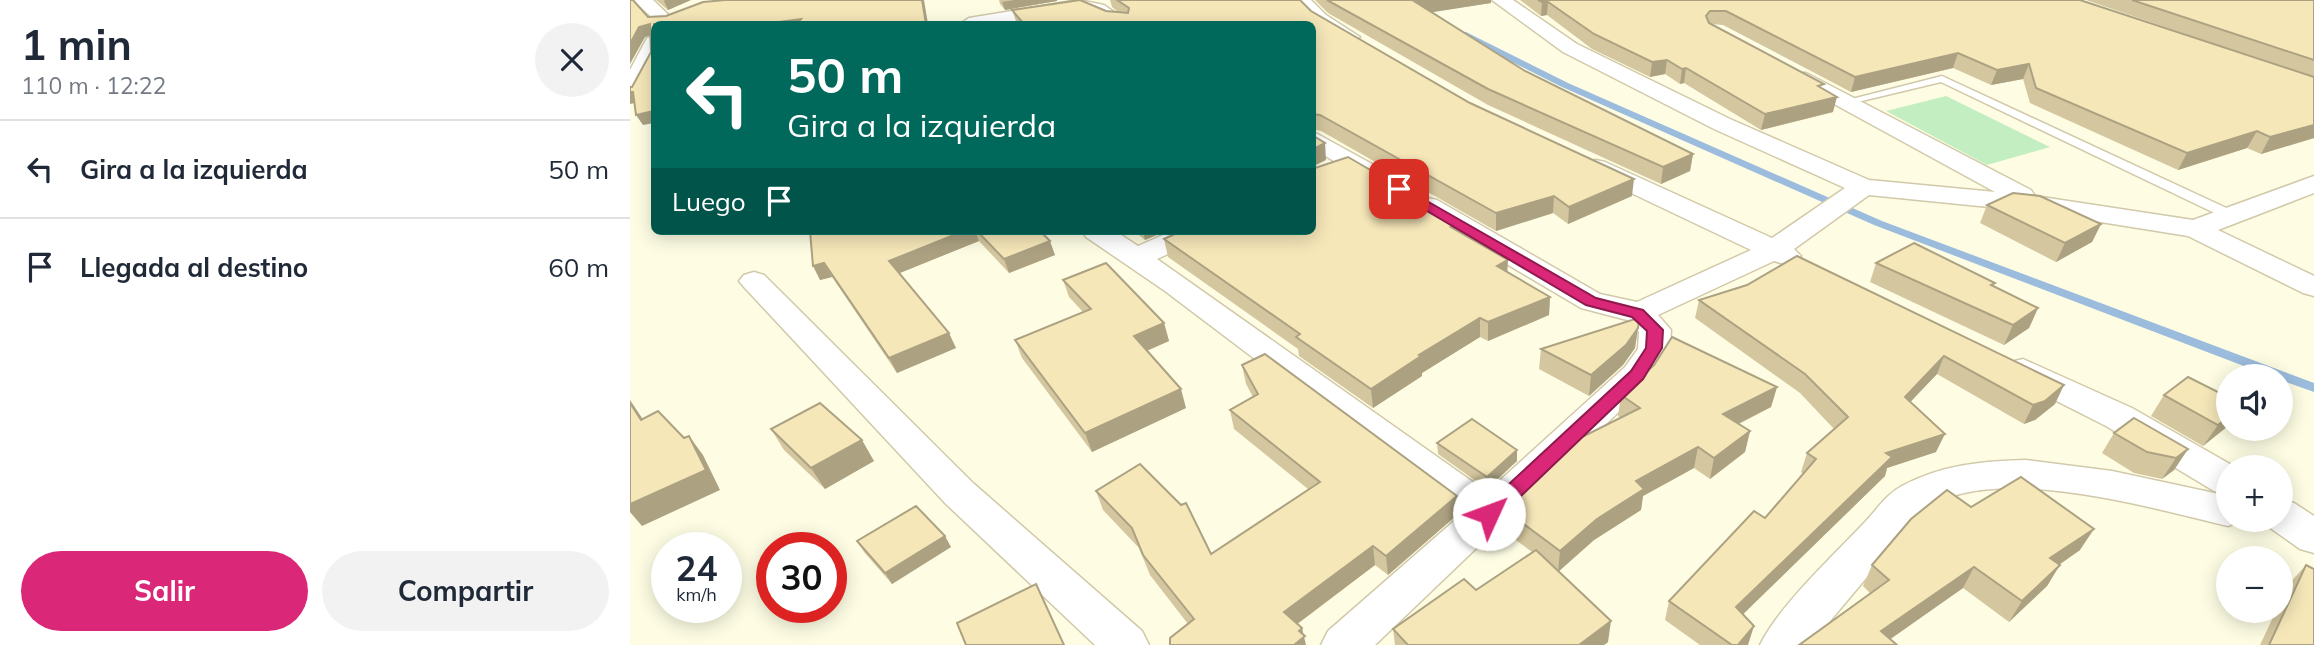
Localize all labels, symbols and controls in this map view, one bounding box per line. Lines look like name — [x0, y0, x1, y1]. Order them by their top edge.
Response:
text: 1 min — [21, 18, 132, 71]
button: close — [535, 23, 609, 97]
text: 50 m — [787, 44, 903, 105]
icon: left — [672, 49, 763, 140]
text: 110 m · 12:22 — [21, 71, 166, 100]
text: Gira a la izquierda — [787, 105, 1056, 145]
icon: left — [21, 150, 59, 188]
text: Gira a la izquierda — [80, 153, 308, 186]
text: 50 m — [548, 153, 609, 186]
pin — [1369, 159, 1429, 219]
icon: arrive — [1380, 170, 1418, 208]
icon: arrive — [760, 182, 798, 220]
text: Luego — [672, 185, 746, 218]
icon: arrive — [21, 248, 59, 286]
text: Llegada al destino — [80, 251, 308, 284]
text: 60 m — [548, 251, 609, 284]
map controls — [2216, 364, 2293, 623]
button: sound — [2216, 364, 2293, 441]
button: + — [2216, 455, 2293, 532]
position arrow — [1452, 477, 1526, 551]
speed limit sign: 30 — [756, 532, 847, 623]
text: 24 — [675, 546, 718, 590]
button: − — [2216, 546, 2293, 623]
button: Salir — [21, 551, 308, 631]
button: Compartir — [322, 551, 609, 631]
text: km/h — [676, 583, 717, 606]

